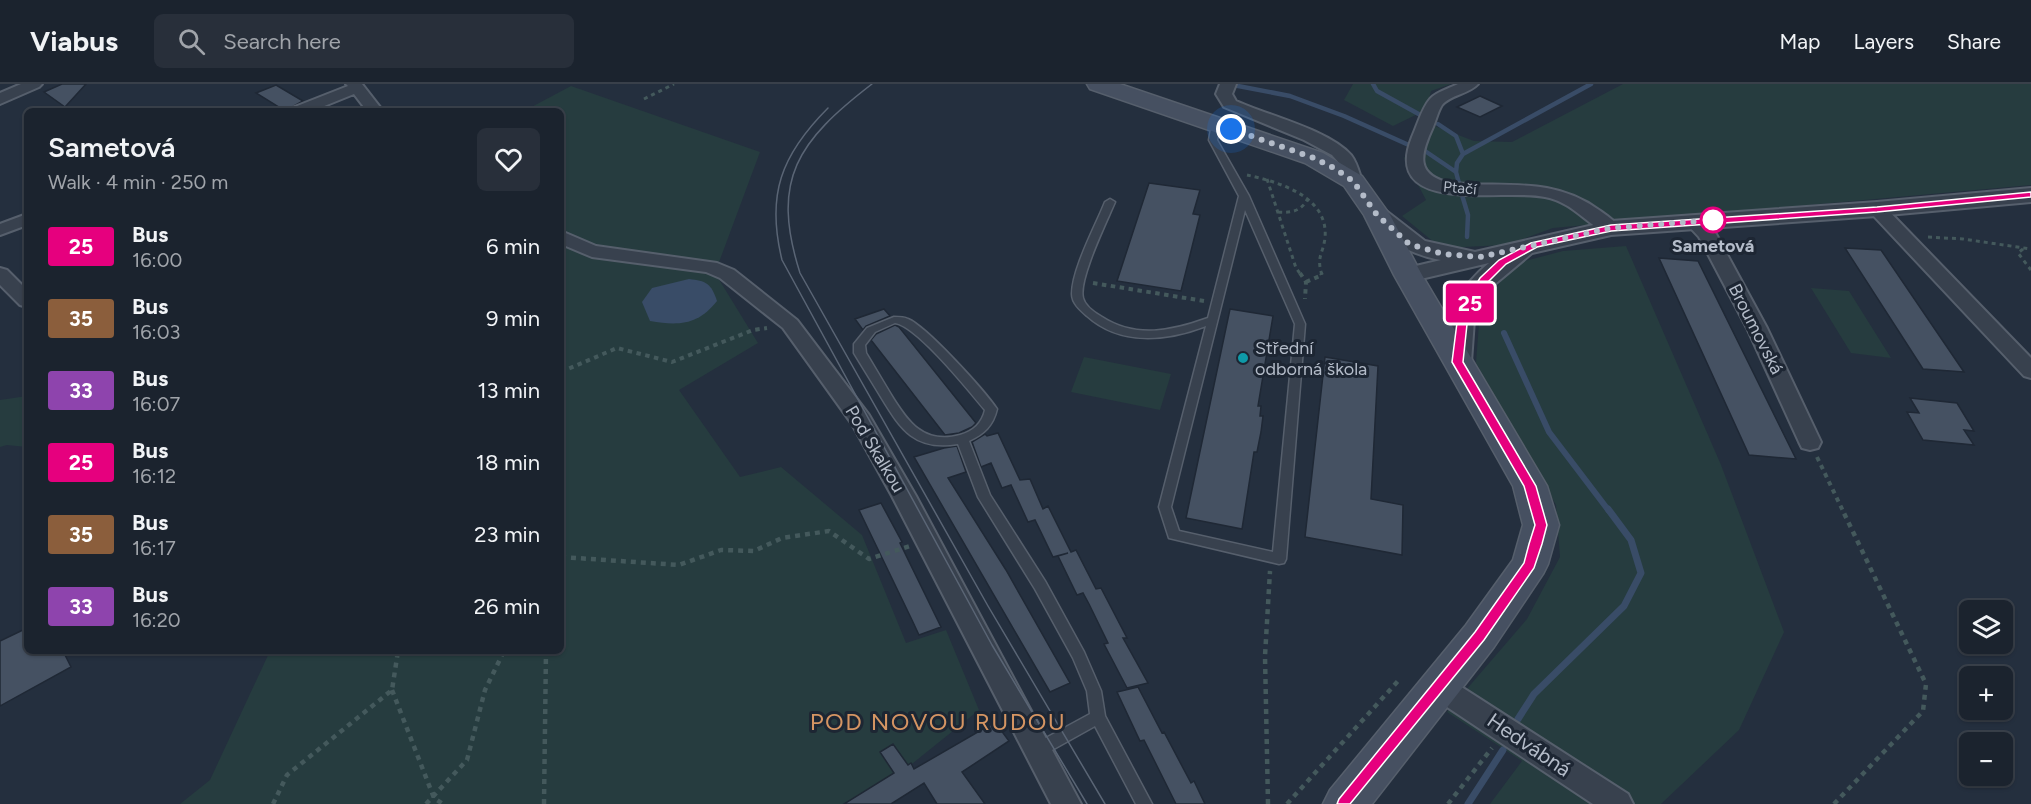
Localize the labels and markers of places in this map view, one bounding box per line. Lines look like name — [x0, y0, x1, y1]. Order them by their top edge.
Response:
marker: Sametová — [1700, 207, 1726, 233]
place label: Sametová — [1672, 235, 1754, 257]
place label: Střední odborná škola — [1255, 337, 1367, 380]
marker: Střední odborná škola — [1236, 351, 1250, 365]

